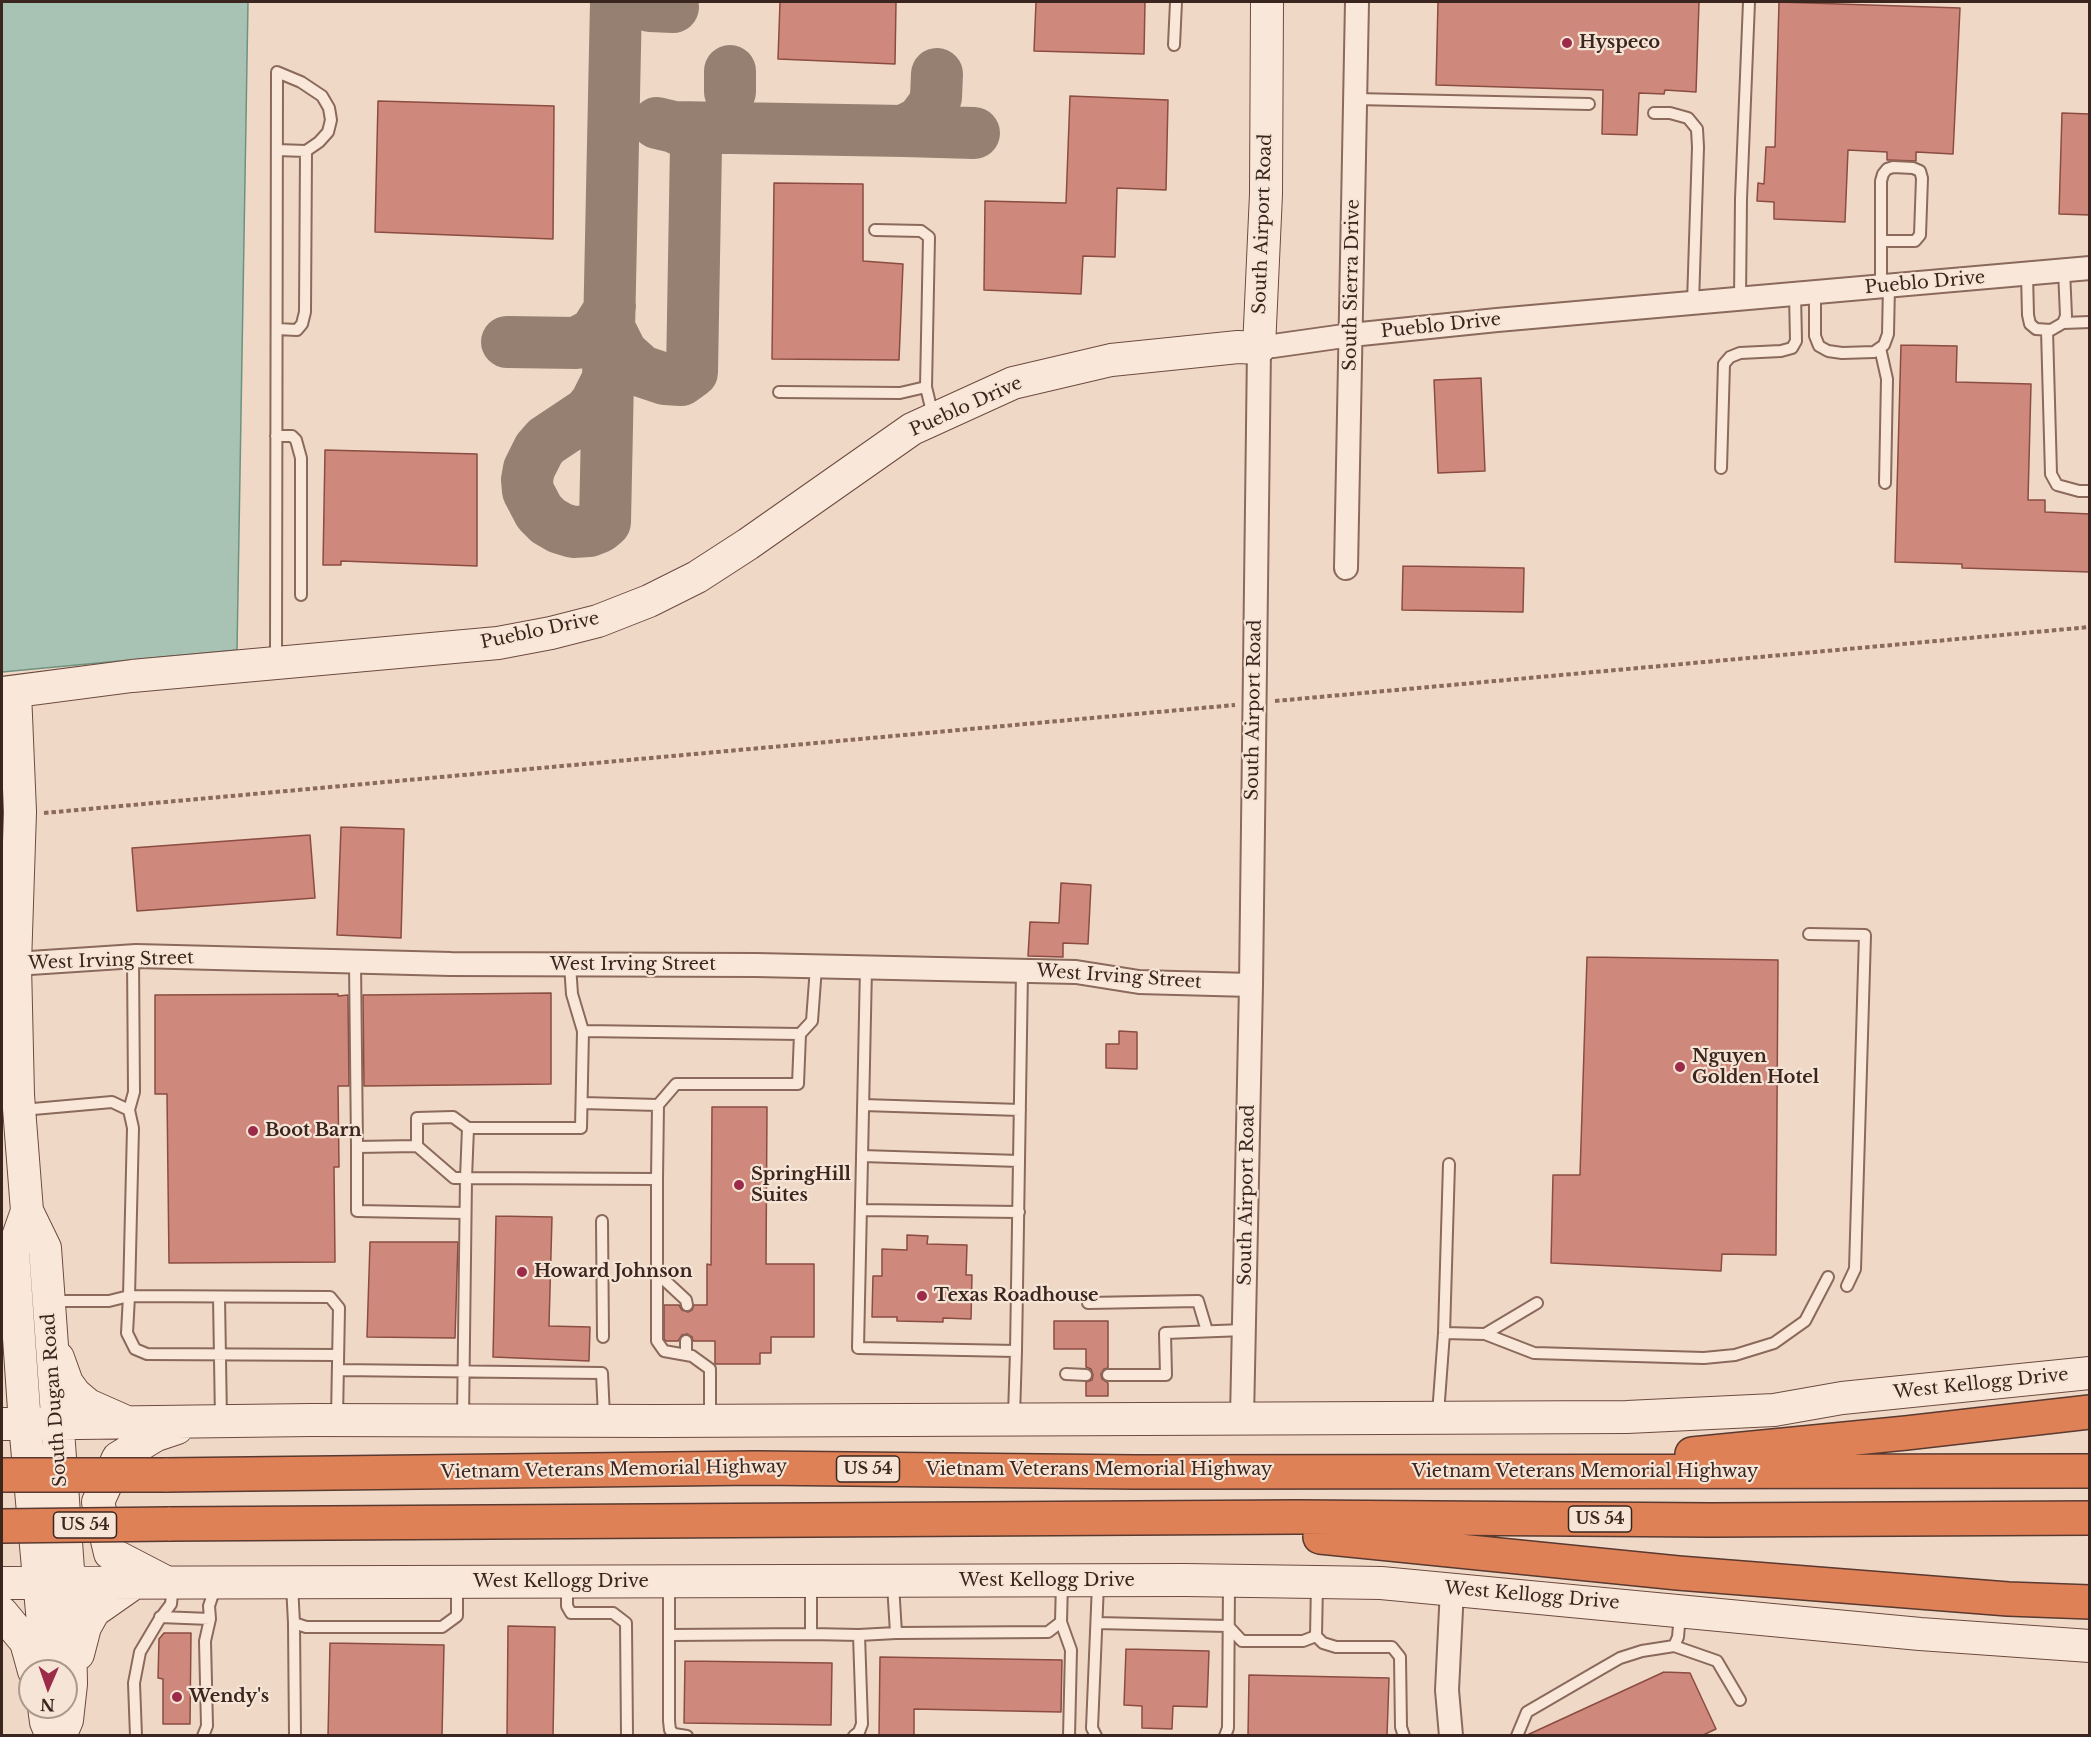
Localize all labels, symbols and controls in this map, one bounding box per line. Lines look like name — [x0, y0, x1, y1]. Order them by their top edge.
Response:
place label: Hyspeco — [1579, 32, 1660, 54]
marker: Hyspeco — [1560, 36, 1574, 50]
street label: South Airport Road — [1249, 133, 1277, 315]
street label: South Sierra Drive — [1340, 199, 1364, 371]
street label: Pueblo Drive — [1864, 267, 1986, 299]
street label: Pueblo Drive — [1380, 309, 1502, 343]
street label: Pueblo Drive — [906, 373, 1026, 441]
street label: Pueblo Drive — [479, 608, 601, 654]
street label: South Airport Road — [1242, 619, 1266, 801]
street label: West Irving Street — [28, 947, 194, 975]
street label: West Irving Street — [550, 954, 716, 976]
street label: West Irving Street — [1035, 960, 1203, 994]
place label: Nguyen Golden Hotel — [1692, 1046, 1819, 1088]
marker: Nguyen Golden Hotel — [1673, 1060, 1687, 1074]
street label: South Airport Road — [1235, 1104, 1259, 1286]
place label: Boot Barn — [265, 1120, 361, 1142]
marker: Boot Barn — [246, 1124, 260, 1138]
place label: SpringHill Suites — [751, 1164, 851, 1206]
marker: SpringHill Suites — [732, 1178, 746, 1192]
place label: Howard Johnson — [534, 1261, 693, 1283]
marker: Howard Johnson — [515, 1265, 529, 1279]
place label: Texas Roadhouse — [934, 1285, 1099, 1307]
marker: Texas Roadhouse — [915, 1289, 929, 1303]
street label: South Dugan Road — [38, 1312, 72, 1488]
street label: West Kellogg Drive — [1892, 1364, 2070, 1404]
street label: Vietnam Veterans Memorial Highway — [441, 1456, 787, 1484]
road number: US 54 — [836, 1456, 900, 1482]
street label: Vietnam Veterans Memorial Highway — [926, 1459, 1272, 1481]
street label: Vietnam Veterans Memorial Highway — [1412, 1461, 1758, 1483]
road number: US 54 — [1568, 1506, 1632, 1532]
road number: US 54 — [54, 1512, 116, 1538]
street label: West Kellogg Drive — [959, 1570, 1135, 1592]
street label: West Kellogg Drive — [473, 1571, 649, 1593]
street label: West Kellogg Drive — [1443, 1578, 1621, 1614]
north arrow — [18, 1659, 78, 1719]
place label: Wendy's — [189, 1686, 269, 1708]
marker: Wendy's — [170, 1690, 184, 1704]
text: N — [40, 1695, 55, 1715]

